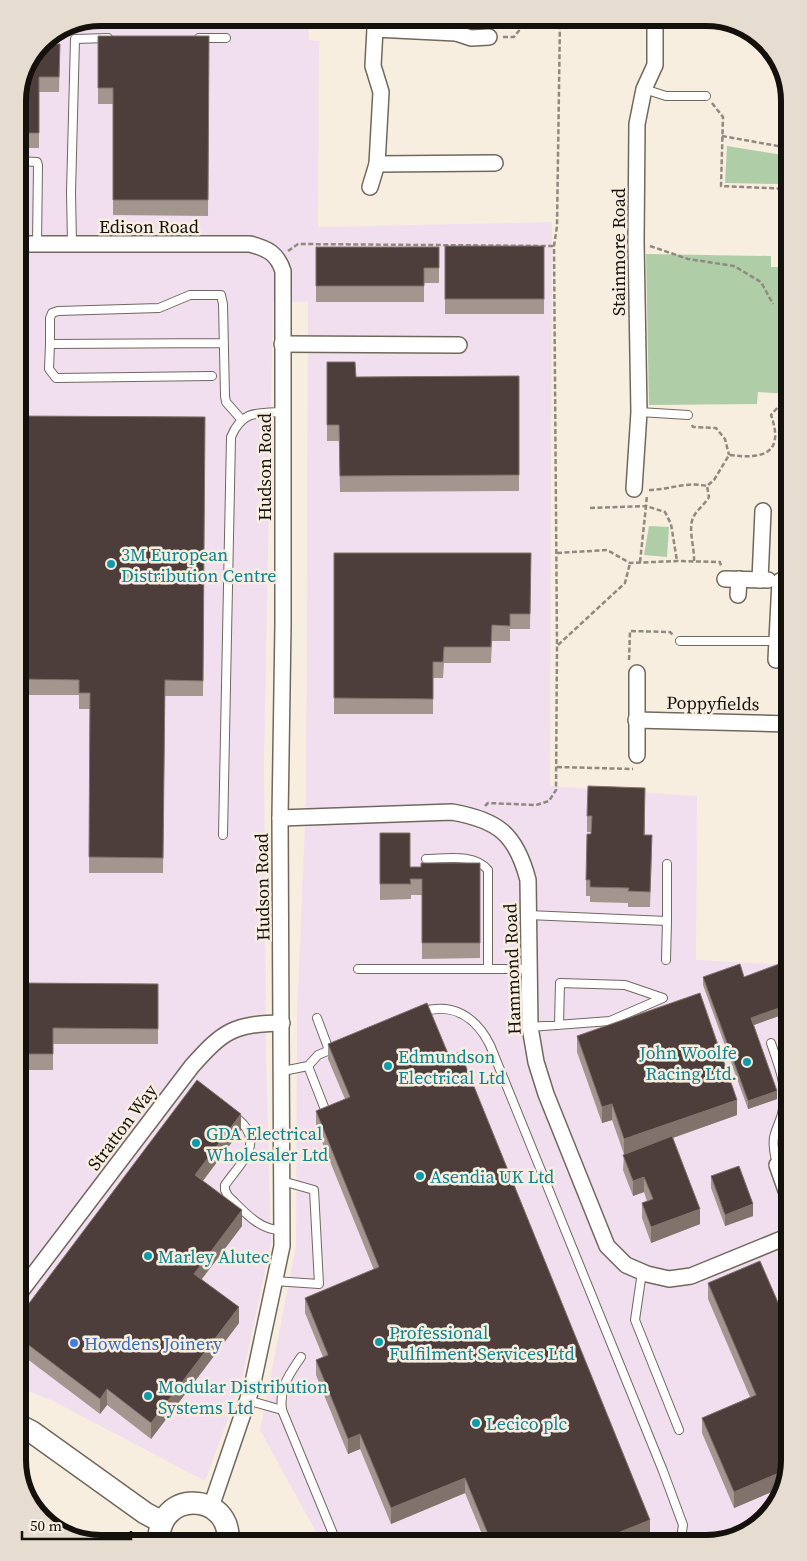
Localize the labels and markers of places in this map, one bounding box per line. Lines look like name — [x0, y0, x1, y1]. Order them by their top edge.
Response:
place label: 3M European Distribution Centre — [121, 542, 277, 588]
marker: 3M European Distribution Centre — [105, 558, 117, 570]
place label: John Woolfe Racing Ltd. — [638, 1040, 737, 1086]
place label: Edmundson Electrical Ltd — [398, 1044, 505, 1090]
marker: John Woolfe Racing Ltd. — [741, 1056, 753, 1068]
marker: Edmundson Electrical Ltd — [382, 1060, 394, 1072]
place label: GDA Electrical Wholesaler Ltd — [206, 1121, 328, 1167]
marker: GDA Electrical Wholesaler Ltd — [190, 1137, 202, 1149]
place label: Asendia UK Ltd — [430, 1164, 554, 1189]
marker: Asendia UK Ltd — [414, 1170, 426, 1182]
place label: Marley Alutec — [158, 1244, 270, 1269]
marker: Marley Alutec — [142, 1250, 154, 1262]
place label: Professional Fulfilment Services Ltd — [389, 1320, 575, 1366]
place label: Howdens Joinery — [84, 1331, 223, 1356]
marker: Professional Fulfilment Services Ltd — [373, 1336, 385, 1348]
marker: Howdens Joinery — [68, 1337, 80, 1349]
place label: Modular Distribution Systems Ltd — [158, 1374, 328, 1420]
marker: Modular Distribution Systems Ltd — [142, 1390, 154, 1402]
place label: Lecico plc — [486, 1411, 568, 1436]
marker: Lecico plc — [470, 1417, 482, 1429]

